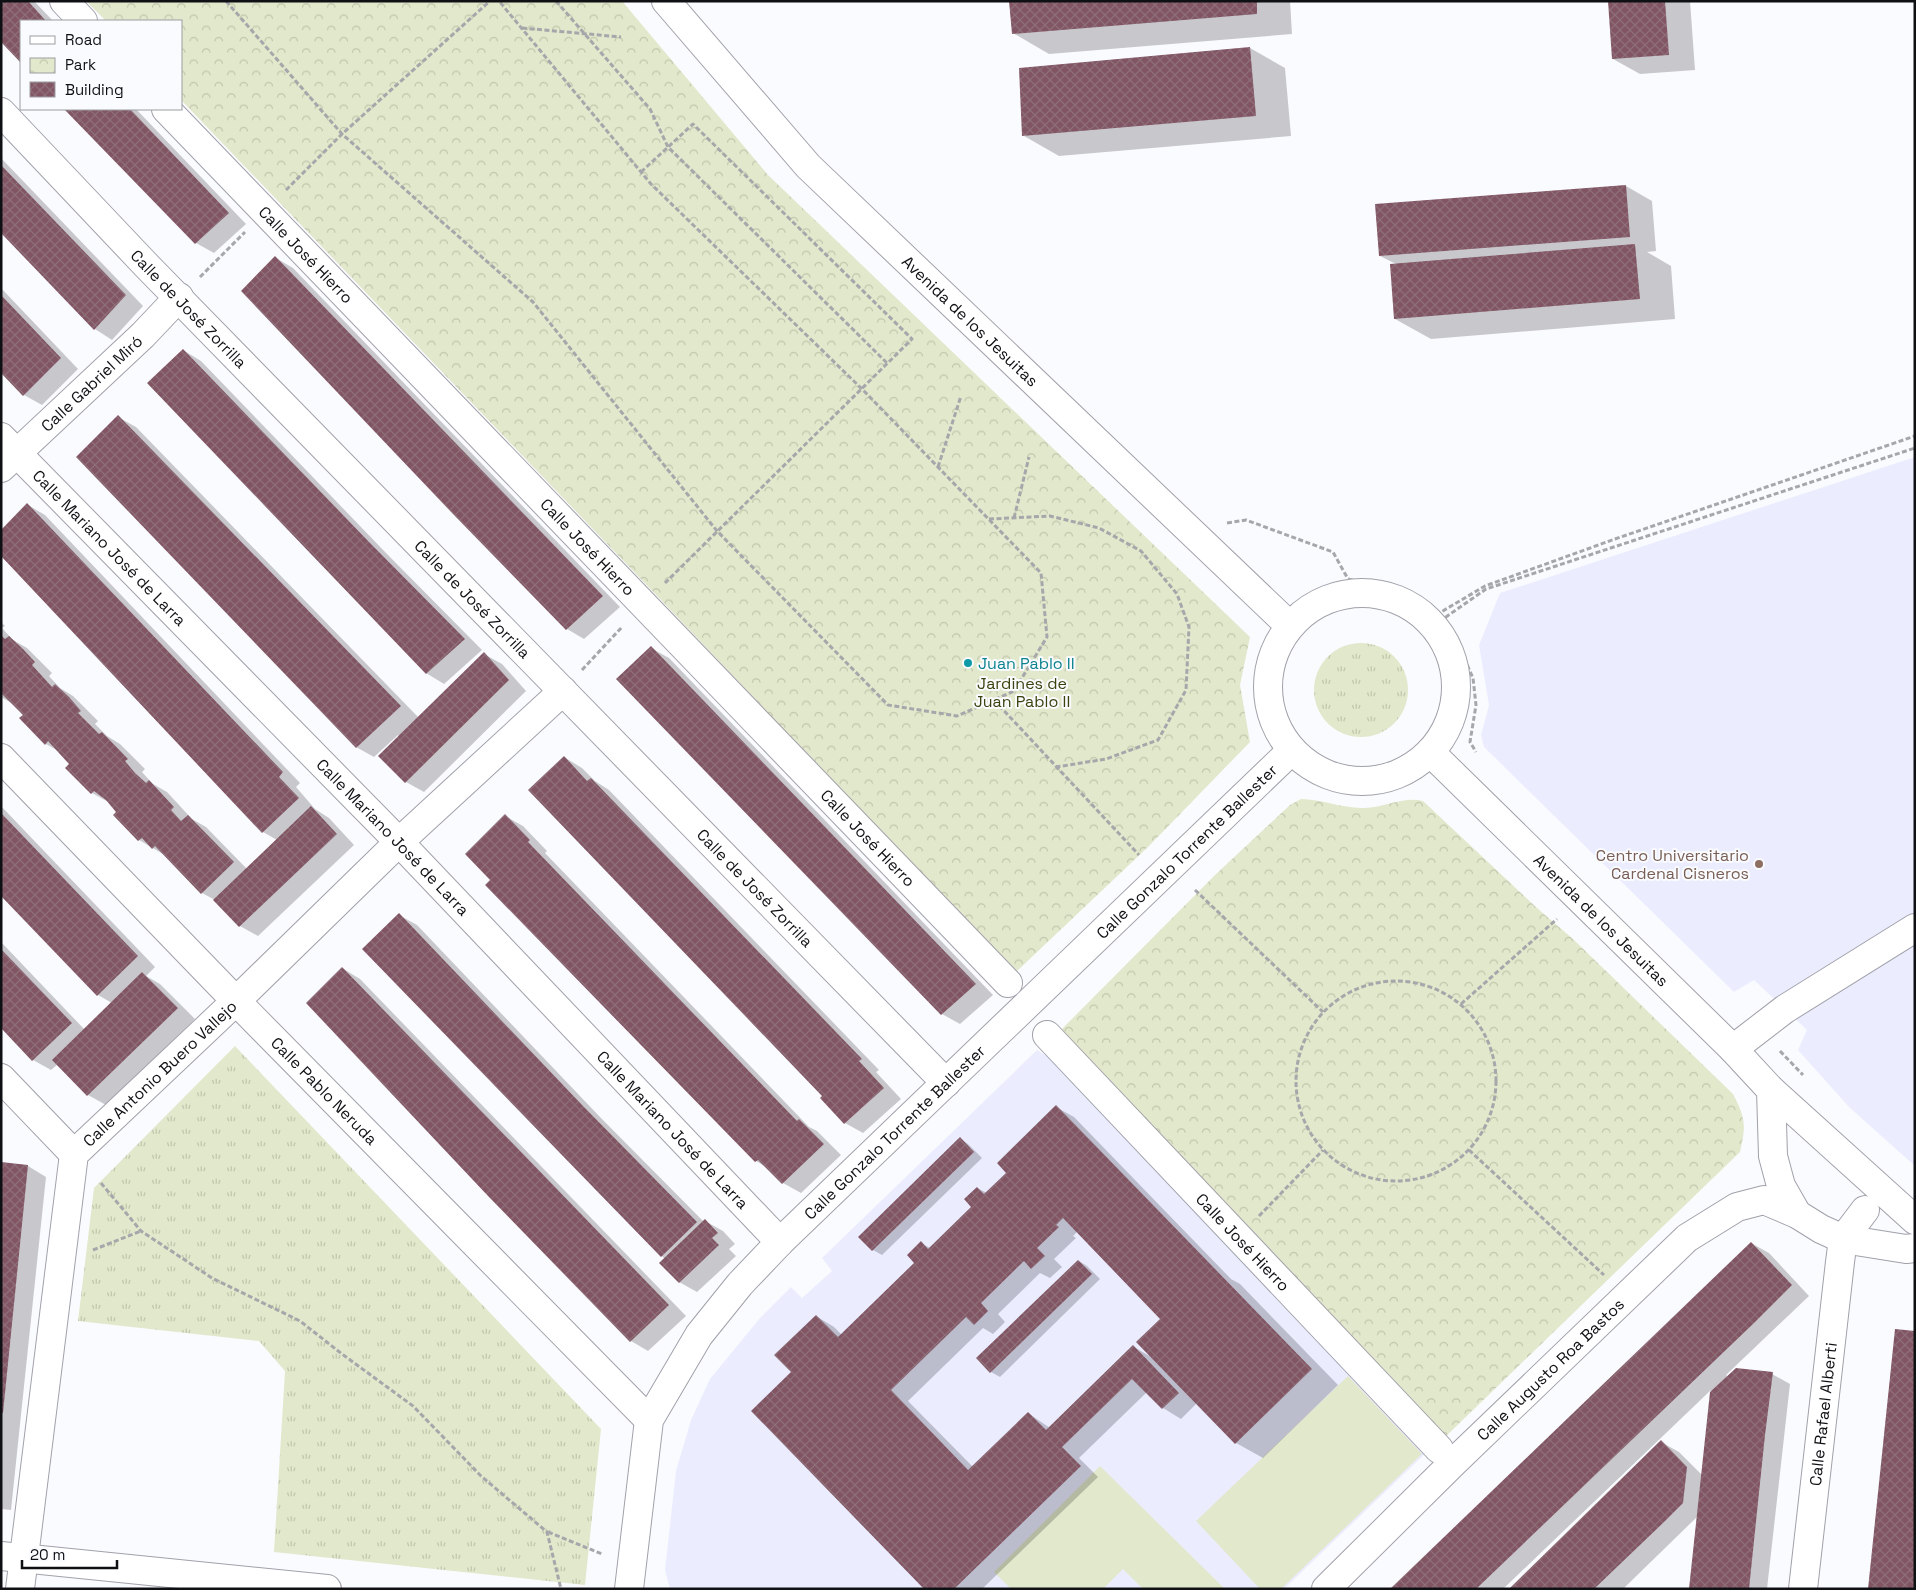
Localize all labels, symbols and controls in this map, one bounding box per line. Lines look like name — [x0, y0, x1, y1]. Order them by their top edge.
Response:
legend — [20, 20, 182, 110]
text: Road — [65, 30, 102, 49]
text: Park — [65, 55, 96, 74]
text: Building — [65, 80, 124, 99]
street label: Calle José Hierro — [254, 201, 358, 308]
street label: Calle de José Zorrilla — [126, 245, 251, 373]
street label: Avenida de los Jesuitas — [898, 251, 1043, 391]
street label: Calle Gabriel Miró — [36, 330, 147, 436]
street label: Calle Mariano José de Larra — [28, 465, 191, 630]
street label: Calle José Hierro — [536, 494, 640, 600]
street label: Calle de José Zorrilla — [410, 535, 535, 663]
place label: Juan Pablo II — [978, 653, 1075, 674]
marker: Juan Pablo II — [962, 657, 974, 669]
park label: Jardines de Juan Pablo II — [974, 673, 1070, 712]
street label: Calle Mariano José de Larra — [312, 754, 474, 920]
street label: Calle Gonzalo Torrente Ballester — [1091, 759, 1282, 943]
street label: Calle José Hierro — [816, 785, 920, 891]
street label: Calle de José Zorrilla — [692, 824, 818, 952]
place label: Centro Universitario Cardenal Cisneros — [1596, 845, 1749, 884]
street label: Avenida de los Jesuitas — [1529, 849, 1673, 991]
marker: Centro Universitario Cardenal Cisneros — [1753, 858, 1765, 870]
street label: Calle Antonio Buero Vallejo — [78, 995, 241, 1151]
street label: Calle Pablo Neruda — [267, 1032, 382, 1149]
street label: Calle Gonzalo Torrente Ballester — [799, 1040, 990, 1224]
street label: Calle Mariano José de Larra — [593, 1046, 753, 1213]
street label: Calle José Hierro — [1191, 1188, 1294, 1295]
street label: Calle Augusto Roa Bastos — [1472, 1294, 1629, 1445]
street label: Calle Rafael Alberti — [1804, 1341, 1841, 1487]
scale bar — [22, 1538, 118, 1570]
text: 20 m — [30, 1545, 65, 1564]

